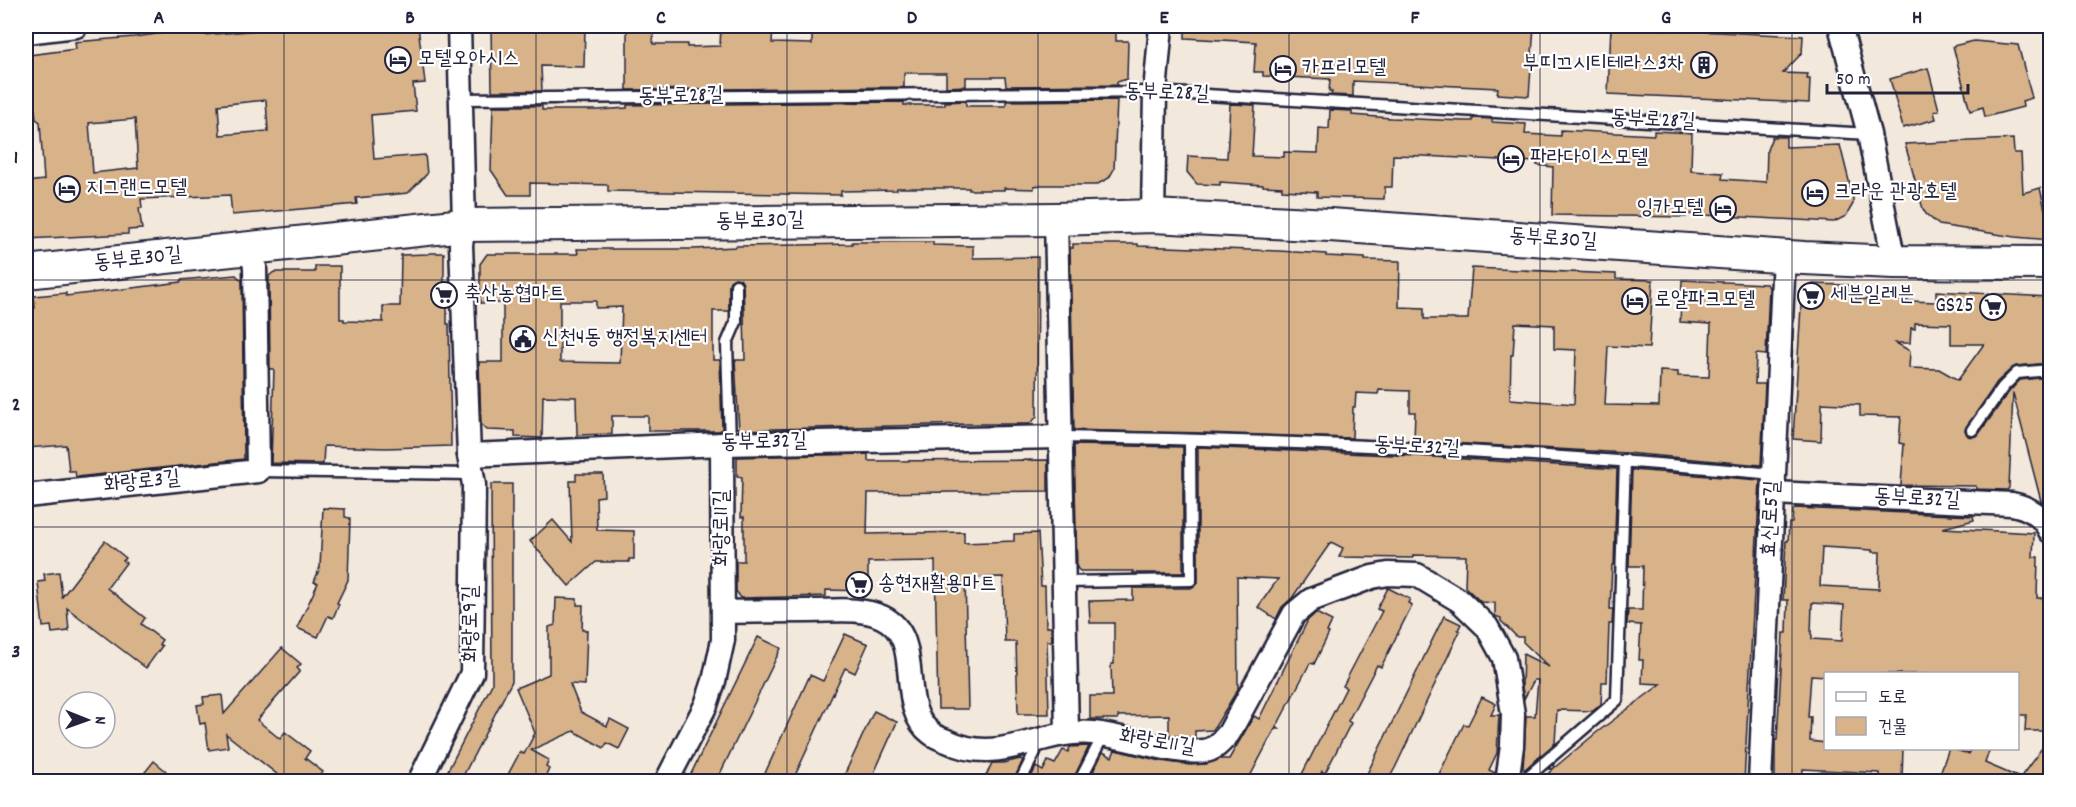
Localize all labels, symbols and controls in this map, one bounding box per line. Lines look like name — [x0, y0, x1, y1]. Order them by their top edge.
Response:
text: A — [154, 5, 165, 33]
text: B — [405, 5, 415, 33]
text: C — [656, 5, 666, 33]
text: D — [907, 5, 918, 33]
text: E — [1159, 5, 1169, 33]
text: F — [1411, 5, 1421, 33]
text: G — [1661, 5, 1671, 33]
text: H — [1912, 5, 1922, 33]
hotel icon: 모텔오아시스 — [383, 45, 413, 75]
place label: 모텔오아시스 — [418, 45, 519, 75]
place label: 부띠끄시티테라스3차 — [1523, 50, 1684, 80]
building icon: 부띠끄시티테라스3차 — [1689, 50, 1719, 80]
hotel icon: 카프리모텔 — [1268, 54, 1298, 84]
place label: 카프리모텔 — [1302, 54, 1387, 84]
scale bar — [1827, 57, 1968, 95]
text: 50 m — [1836, 68, 1871, 93]
street label: 동부로28길 — [1124, 78, 1210, 110]
street label: 동부로28길 — [638, 81, 724, 113]
street label: 동부로28길 — [1610, 104, 1696, 138]
hotel icon: 파라다이스모텔 — [1496, 144, 1526, 174]
place label: 파라다이스모텔 — [1530, 144, 1648, 174]
text: 1 — [14, 145, 18, 173]
hotel icon: 지그랜드모텔 — [52, 174, 82, 204]
place label: 지그랜드모텔 — [86, 174, 187, 204]
hotel icon: 크라운 관광호텔 — [1800, 178, 1830, 208]
place label: 크라운 관광호텔 — [1834, 178, 1957, 208]
place label: 잉카모텔 — [1636, 194, 1704, 224]
hotel icon: 잉카모텔 — [1708, 194, 1738, 224]
street label: 동부로30길 — [716, 206, 805, 238]
street label: 동부로30길 — [1508, 222, 1598, 258]
street label: 동부로30길 — [92, 240, 184, 280]
supermarket icon: 축산농협마트 — [429, 280, 459, 310]
place label: 축산농협마트 — [464, 280, 565, 310]
supermarket icon: 세븐일레븐 — [1796, 281, 1826, 311]
place label: 세븐일레븐 — [1830, 281, 1915, 311]
hotel icon: 로얄파크모텔 — [1620, 286, 1650, 316]
place label: 로얄파크모텔 — [1654, 286, 1755, 316]
place label: GS25 — [1935, 292, 1974, 322]
supermarket icon: GS25 — [1978, 292, 2008, 322]
public building icon: 신천4동 행정복지센터 — [508, 324, 538, 354]
place label: 신천4동 행정복지센터 — [542, 324, 708, 354]
text: 2 — [12, 392, 20, 420]
street label: 동부로32길 — [721, 427, 807, 459]
street label: 동부로32길 — [1373, 431, 1461, 465]
street label: 화랑로3길 — [102, 464, 182, 502]
street label: 효신로5길 — [1755, 480, 1789, 558]
street label: 동부로32길 — [1873, 483, 1961, 517]
street label: 화랑로11길 — [708, 490, 738, 566]
supermarket icon: 송현재활용마트 — [844, 570, 874, 600]
place label: 송현재활용마트 — [878, 570, 996, 600]
street label: 화랑로9길 — [457, 585, 487, 663]
text: 3 — [12, 639, 20, 667]
legend — [1824, 672, 2019, 750]
text: 도로 — [1878, 686, 1907, 711]
north arrow — [57, 690, 117, 750]
text: N — [88, 716, 111, 724]
text: 건물 — [1878, 716, 1907, 741]
street label: 화랑로11길 — [1117, 722, 1197, 764]

